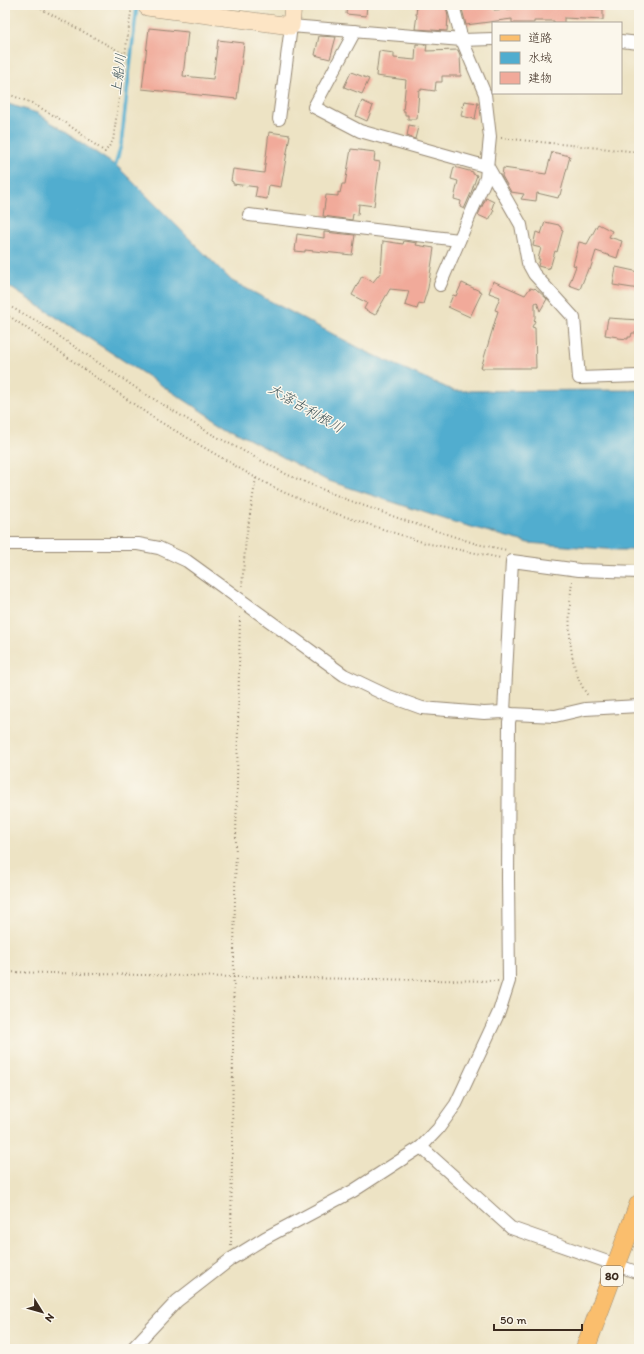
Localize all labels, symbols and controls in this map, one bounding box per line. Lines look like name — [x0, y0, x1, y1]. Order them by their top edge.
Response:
legend — [492, 22, 622, 94]
text: 道路 — [528, 31, 552, 45]
text: 水域 — [528, 51, 552, 65]
water label: 上船川 — [108, 52, 129, 96]
text: 建物 — [528, 71, 552, 85]
water label: 大落古利根川 — [265, 380, 346, 437]
road number: 80 — [601, 1266, 623, 1286]
north arrow — [22, 1292, 62, 1332]
scale bar — [494, 1306, 582, 1332]
text: N — [42, 1311, 57, 1325]
text: 50 m — [500, 1313, 526, 1327]

